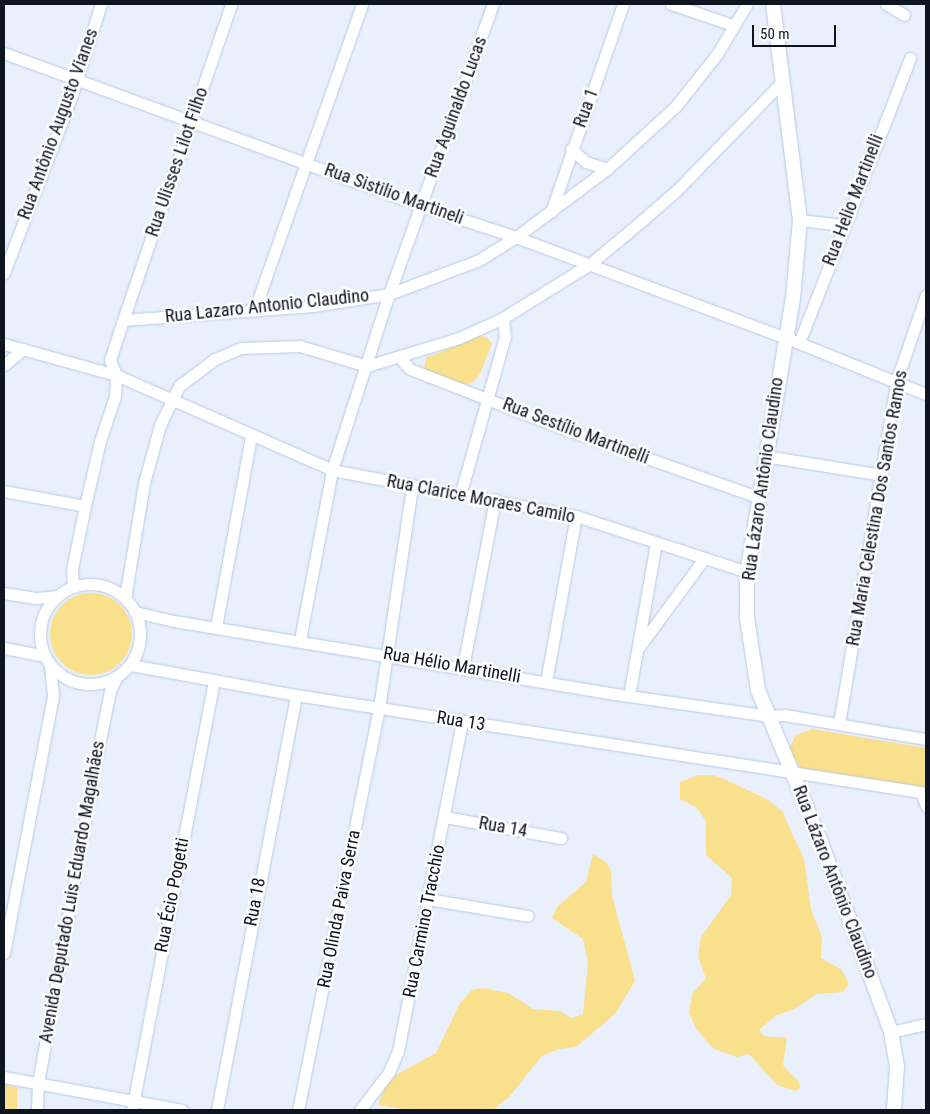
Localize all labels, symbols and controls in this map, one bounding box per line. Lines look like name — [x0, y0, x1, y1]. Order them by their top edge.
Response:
scale bar — [755, 15, 839, 47]
text: 50 m — [760, 25, 790, 43]
street label: Rua Antônio Augusto Vianes — [13, 26, 103, 222]
street label: Rua Aguinaldo Lucas — [420, 33, 492, 181]
street label: Rua Ulisses Lilot Filho — [141, 84, 213, 240]
street label: Rua 1 — [569, 86, 603, 130]
street label: Rua Helio Martinelli — [818, 131, 888, 269]
street label: Rua Sistilio Martineli — [321, 159, 467, 229]
street label: Rua Lazaro Antonio Claudino — [164, 285, 370, 327]
street label: Rua Maria Celestina Dos Santos Ramos — [842, 368, 912, 648]
street label: Rua Lázaro Antônio Claudino — [738, 376, 788, 582]
street label: Rua Sestílio Martinelli — [500, 393, 652, 469]
street label: Rua Clarice Moraes Camilo — [385, 470, 577, 528]
street label: Rua Hélio Martinelli — [382, 642, 522, 688]
street label: Rua 13 — [435, 707, 487, 735]
street label: Avenida Deputado Luis Eduardo Magalhães — [35, 739, 109, 1045]
street label: Rua Lázaro Antônio Claudino — [788, 782, 882, 982]
street label: Rua 14 — [477, 812, 529, 842]
street label: Rua Olinda Paiva Serra — [313, 828, 365, 990]
street label: Rua Écio Pogetti — [150, 836, 194, 954]
street label: Rua Carmino Tracchio — [399, 842, 449, 1000]
street label: Rua 18 — [240, 876, 270, 928]

